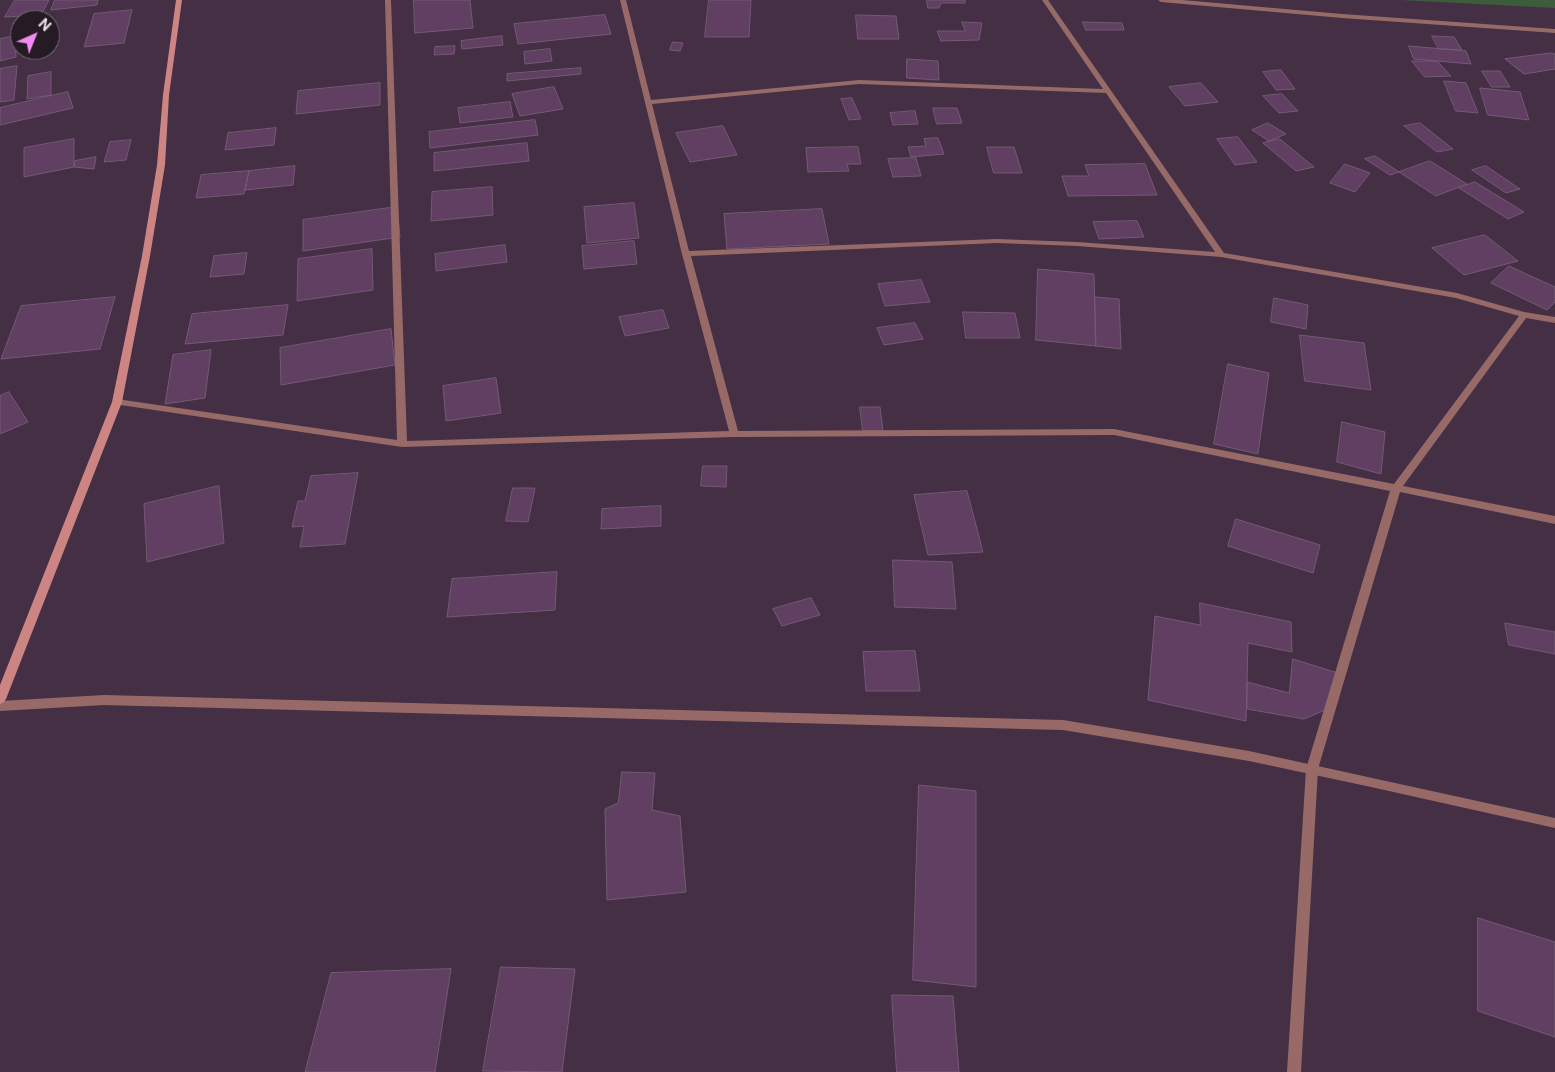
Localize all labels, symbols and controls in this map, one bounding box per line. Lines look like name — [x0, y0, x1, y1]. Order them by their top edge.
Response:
north arrow — [10, 10, 60, 60]
text: N — [35, 15, 54, 34]

